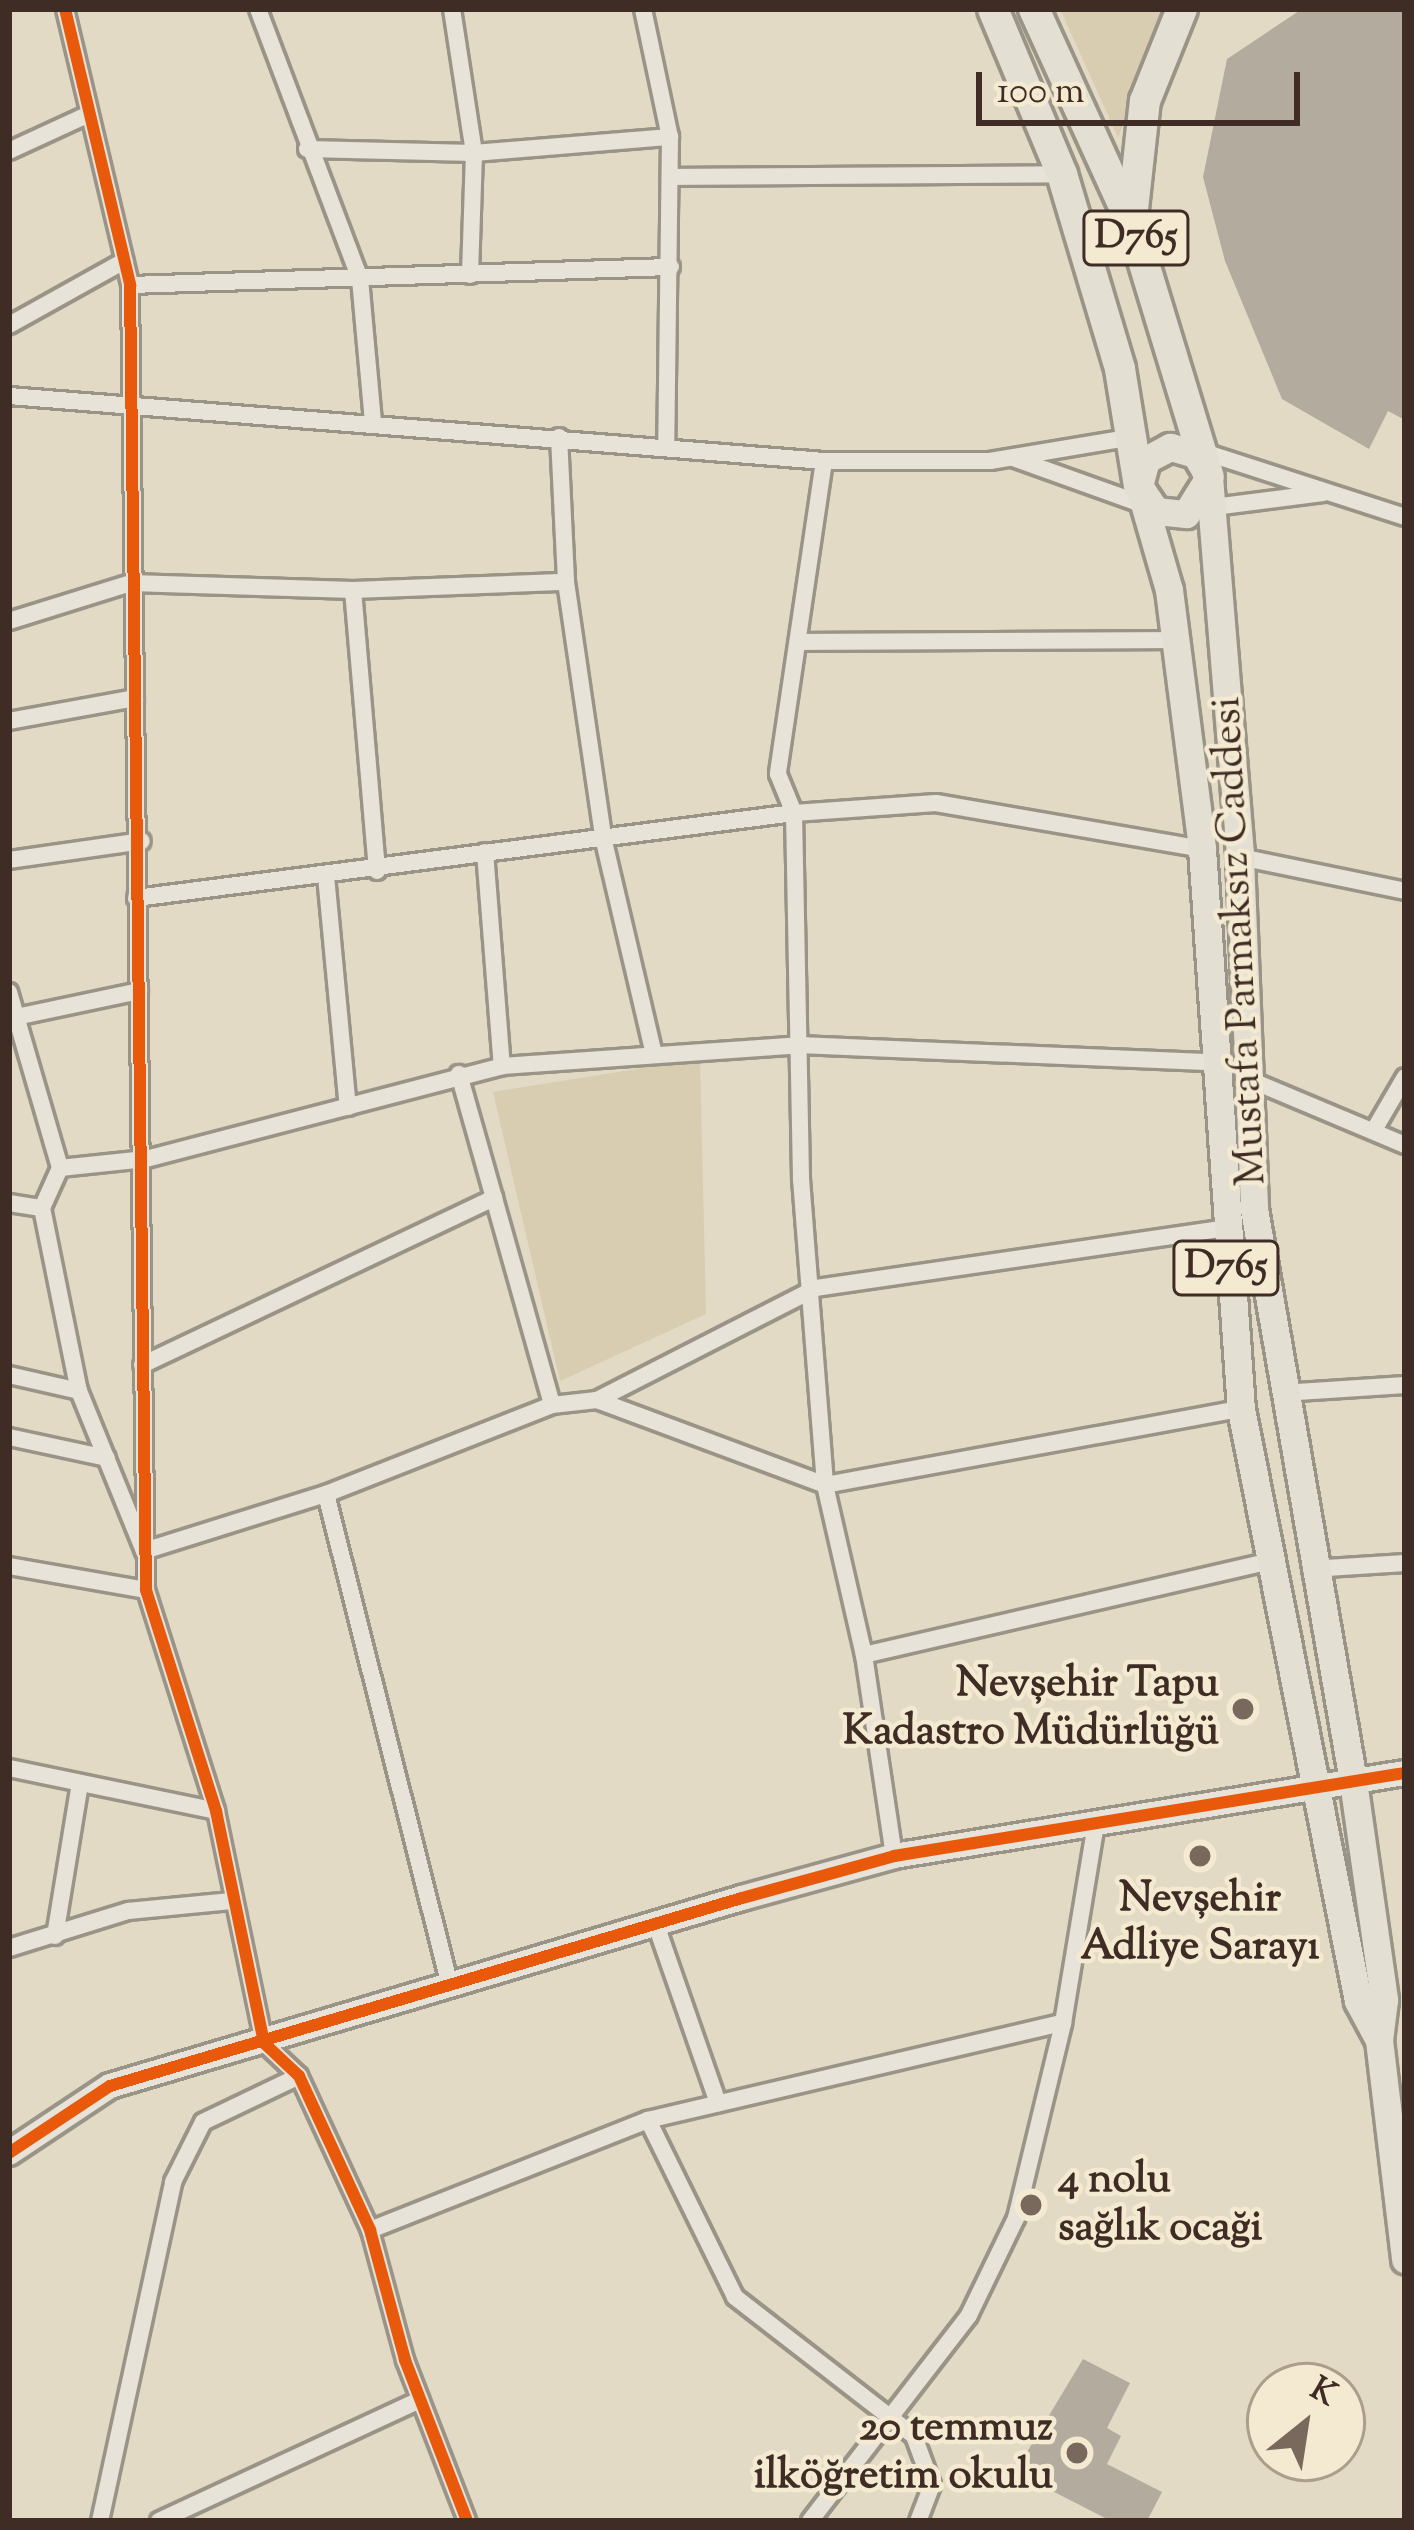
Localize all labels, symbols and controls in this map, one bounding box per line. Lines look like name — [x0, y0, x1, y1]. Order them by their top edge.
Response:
scale bar — [982, 48, 1306, 122]
text: 100 m — [997, 67, 1084, 119]
road number: D765 — [1082, 205, 1190, 271]
street label: Mustafa Parmaksız Caddesi — [1203, 695, 1279, 1187]
road number: D765 — [1172, 1235, 1280, 1301]
place label: Nevşehir Tapu Kadastro Müdürlüğü — [843, 1660, 1219, 1758]
marker: Nevşehir Tapu Kadastro Müdürlüğü — [1230, 1696, 1256, 1722]
marker: Nevşehir Adliye Sarayı — [1187, 1843, 1213, 1869]
place label: Nevşehir Adliye Sarayı — [1080, 1875, 1320, 1974]
place label: 4 nolu sağlık ocaği — [1058, 2156, 1262, 2254]
marker: 4 nolu sağlık ocaği — [1015, 2189, 1047, 2221]
north arrow — [1246, 2362, 1366, 2482]
text: K — [1300, 2367, 1345, 2420]
place label: 20 temmuz ilköğretim okulu — [754, 2404, 1053, 2502]
marker: 20 temmuz ilköğretim okulu — [1064, 2440, 1090, 2466]

